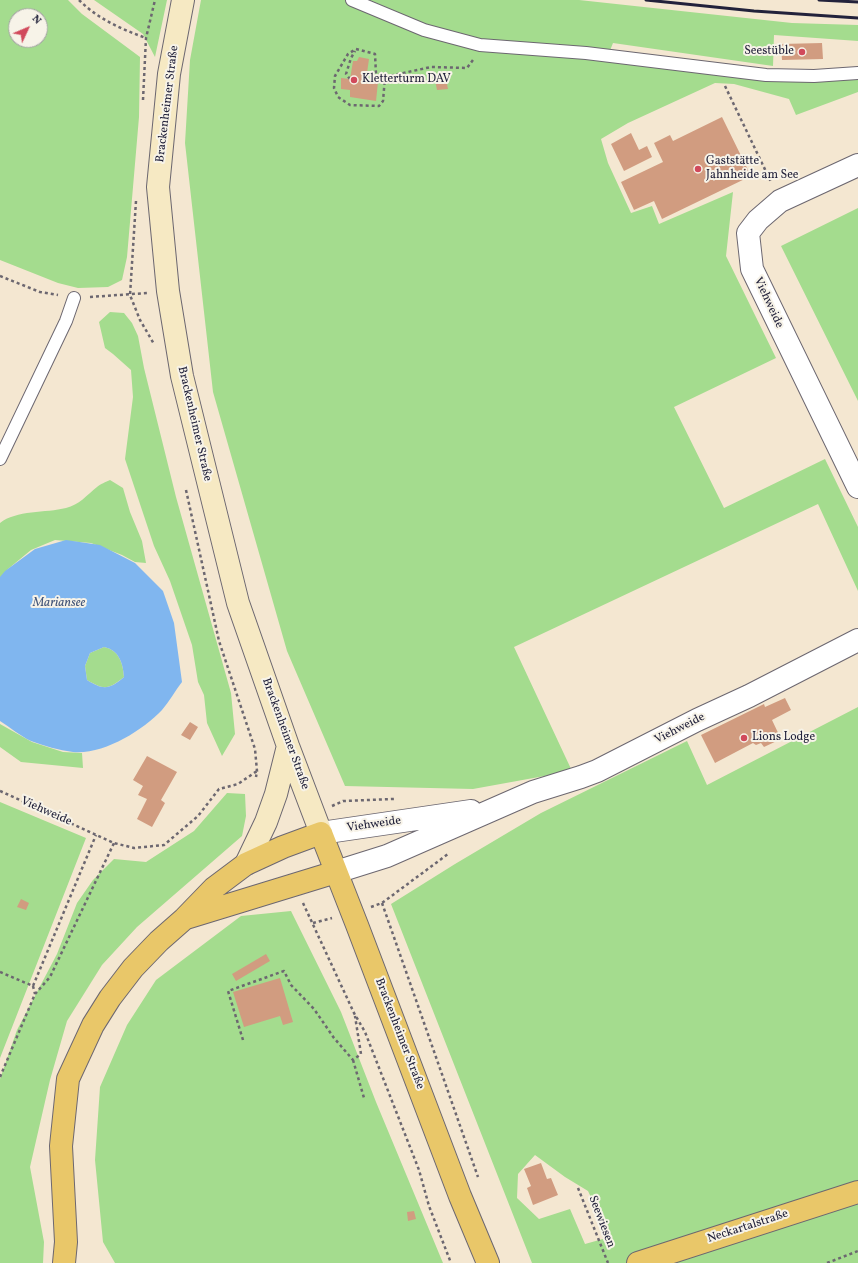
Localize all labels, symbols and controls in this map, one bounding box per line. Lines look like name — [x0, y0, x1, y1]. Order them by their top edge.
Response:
north arrow — [8, 8, 48, 48]
text: N — [28, 12, 44, 28]
street label: Brackenheimer Straße — [154, 45, 182, 163]
place label: Seestüble — [744, 45, 794, 59]
marker: Seestüble — [797, 47, 807, 57]
place label: Kletterturm DAV — [362, 73, 451, 87]
marker: Kletterturm DAV — [349, 75, 359, 85]
place label: Gaststätte Jahnheide am See — [706, 155, 799, 183]
marker: Gaststätte Jahnheide am See — [693, 164, 703, 174]
street label: Viehweide — [750, 275, 786, 331]
street label: Brackenheimer Straße — [174, 365, 214, 483]
water label: Mariansee — [33, 596, 85, 612]
street label: Brackenheimer Straße — [258, 676, 312, 792]
street label: Viehweide — [652, 710, 708, 748]
place label: Lions Lodge — [752, 731, 815, 745]
marker: Lions Lodge — [739, 733, 749, 743]
street label: Viehweide — [18, 794, 74, 830]
street label: Viehweide — [346, 814, 402, 836]
street label: Brackenheimer Straße — [371, 977, 427, 1091]
street label: Seewiesen — [585, 1194, 617, 1250]
street label: Neckartalstraße — [706, 1207, 790, 1247]

